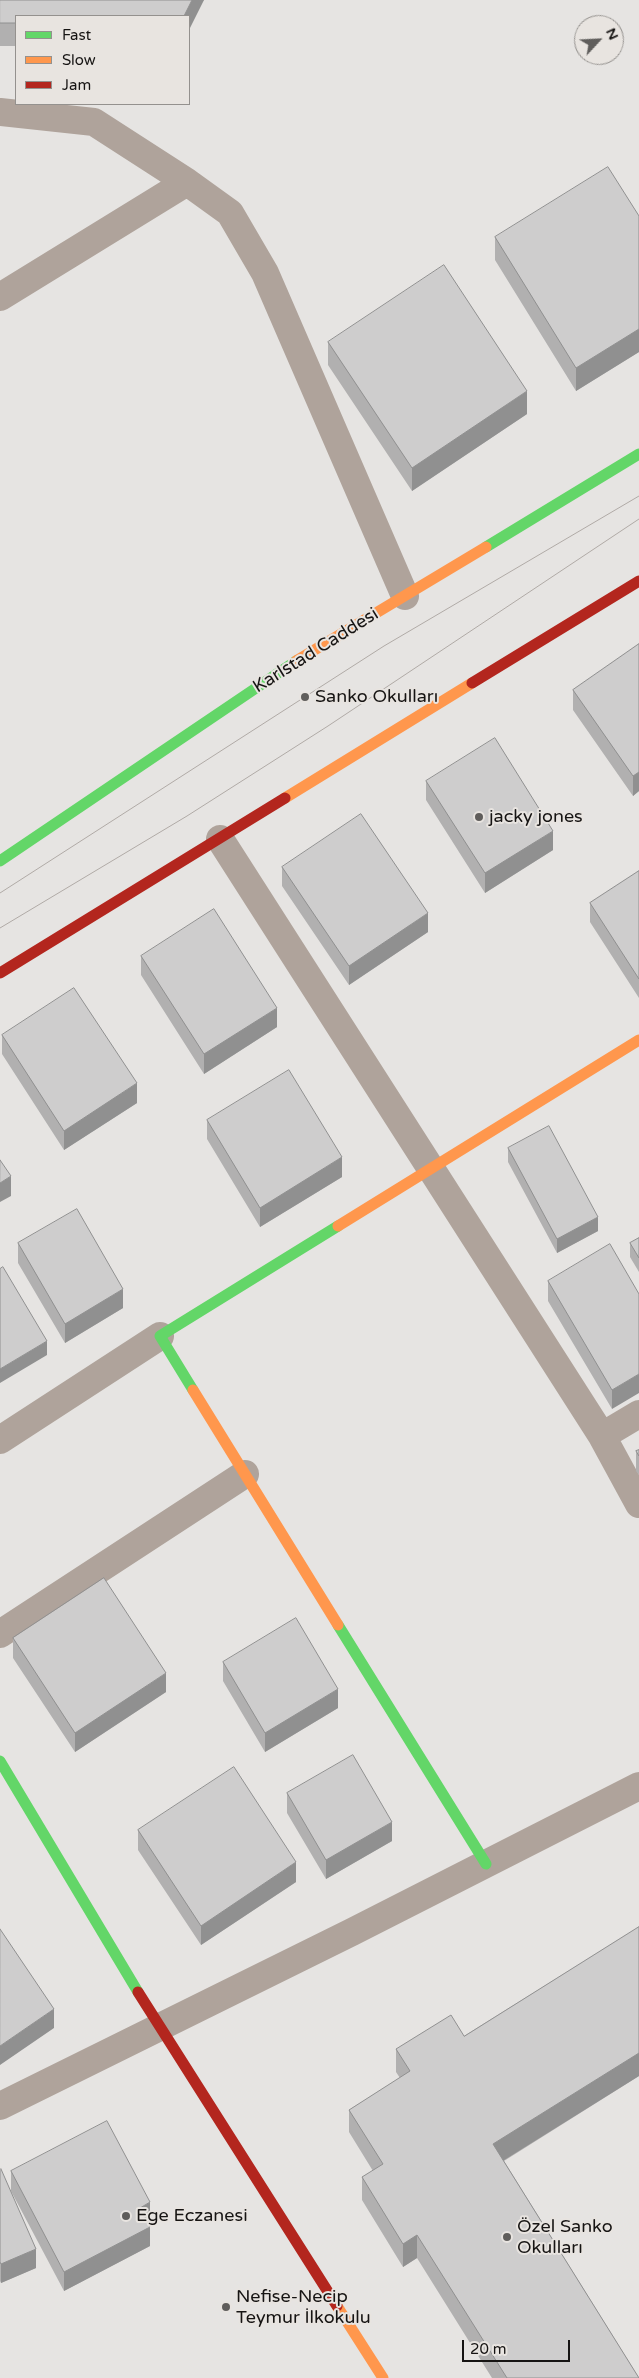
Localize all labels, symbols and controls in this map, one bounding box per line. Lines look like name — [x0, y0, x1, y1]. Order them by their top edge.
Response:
legend — [15, 15, 190, 105]
north arrow — [574, 15, 624, 65]
text: N — [602, 25, 622, 43]
text: Fast — [62, 26, 91, 44]
text: Slow — [62, 51, 96, 69]
text: Jam — [62, 76, 91, 94]
street label: Karlstad Caddesi — [249, 604, 383, 698]
place label: Sanko Okulları — [315, 686, 438, 708]
marker: Sanko Okulları — [299, 691, 311, 703]
place label: jacky jones — [489, 806, 583, 828]
marker: jacky jones — [473, 811, 485, 823]
place label: Ege Eczanesi — [136, 2205, 248, 2227]
marker: Ege Eczanesi — [120, 2210, 132, 2222]
place label: Özel Sanko Okulları — [517, 2216, 613, 2258]
marker: Özel Sanko Okulları — [501, 2231, 513, 2243]
place label: Nefise-Necip Teymur İlkokulu — [236, 2286, 371, 2328]
marker: Nefise-Necip Teymur İlkokulu — [220, 2301, 232, 2313]
scale bar — [464, 2330, 572, 2362]
text: 20 m — [470, 2340, 507, 2358]

